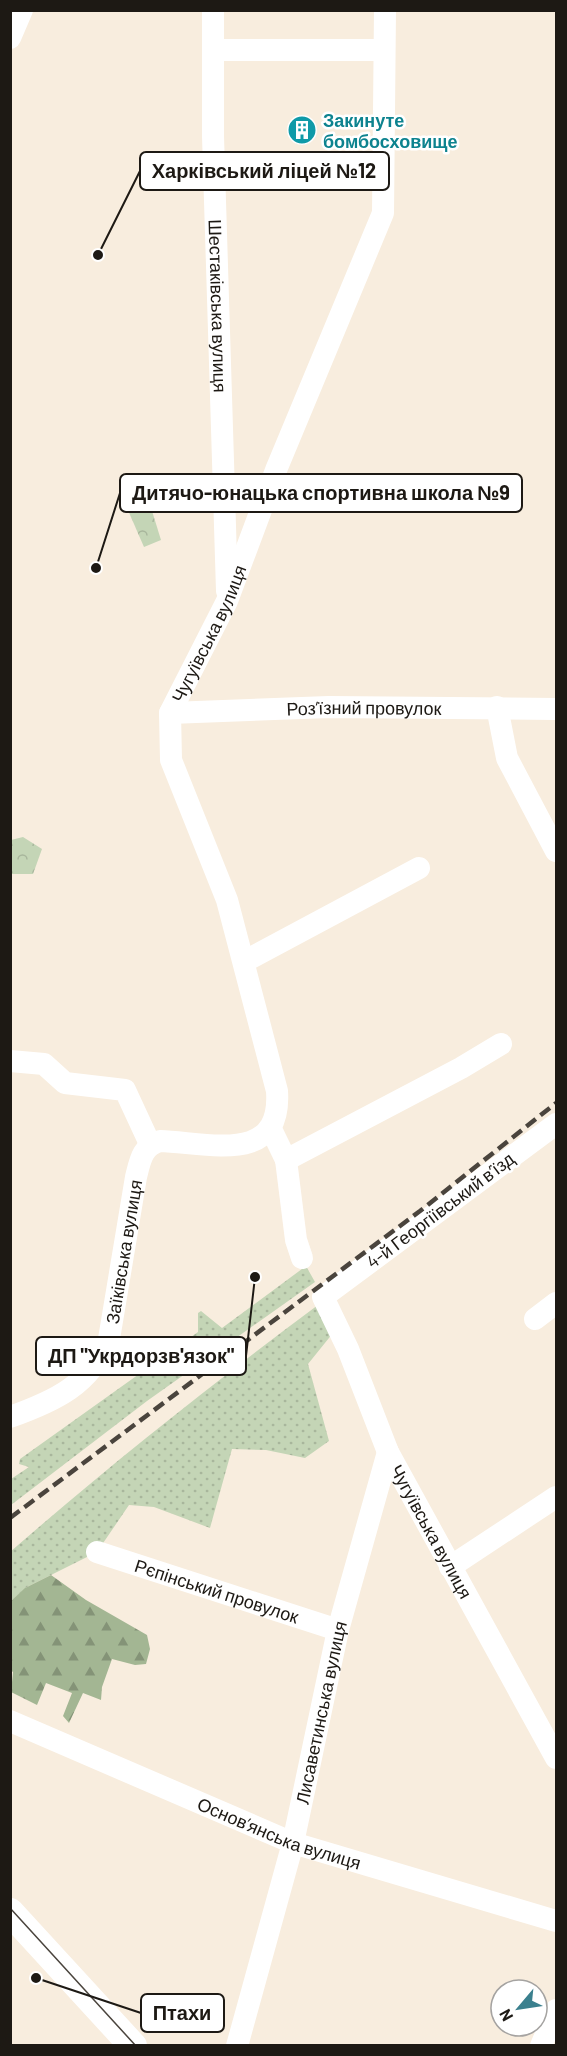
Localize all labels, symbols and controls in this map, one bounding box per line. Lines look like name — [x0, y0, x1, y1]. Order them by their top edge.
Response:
place label: Закинуте бомбосховище — [323, 109, 458, 152]
building icon: Закинуте бомбосховище — [286, 114, 318, 146]
callout: Харківський ліцей №12 — [140, 152, 389, 190]
text: Харківський ліцей №12 — [152, 158, 376, 182]
street label: Шестаківська вулиця — [205, 219, 232, 393]
callout: Дитячо-юнацька спортивна школа №9 — [120, 474, 522, 512]
text: Дитячо-юнацька спортивна школа №9 — [132, 480, 510, 504]
street label: Чугуївська вулиця — [166, 562, 251, 706]
street label: Роз’їзний провулок — [286, 696, 442, 720]
street label: 4-й Георгіївський в’їзд — [362, 1147, 519, 1273]
street label: Заїківська вулиця — [101, 1178, 146, 1326]
callout: ДП "Укрдорзв'язок" — [36, 1337, 246, 1375]
text: ДП "Укрдорзв'язок" — [48, 1343, 234, 1367]
street label: Чугуївська вулиця — [386, 1461, 477, 1602]
street label: Рєпінський провулок — [132, 1554, 302, 1628]
street label: Лисаветинська вулиця — [291, 1618, 351, 1806]
street label: Основ’янська вулиця — [194, 1792, 364, 1874]
north arrow — [489, 1978, 549, 2038]
callout: Птахи — [141, 1994, 224, 2032]
text: Птахи — [153, 2000, 211, 2024]
text: N — [495, 2006, 516, 2025]

